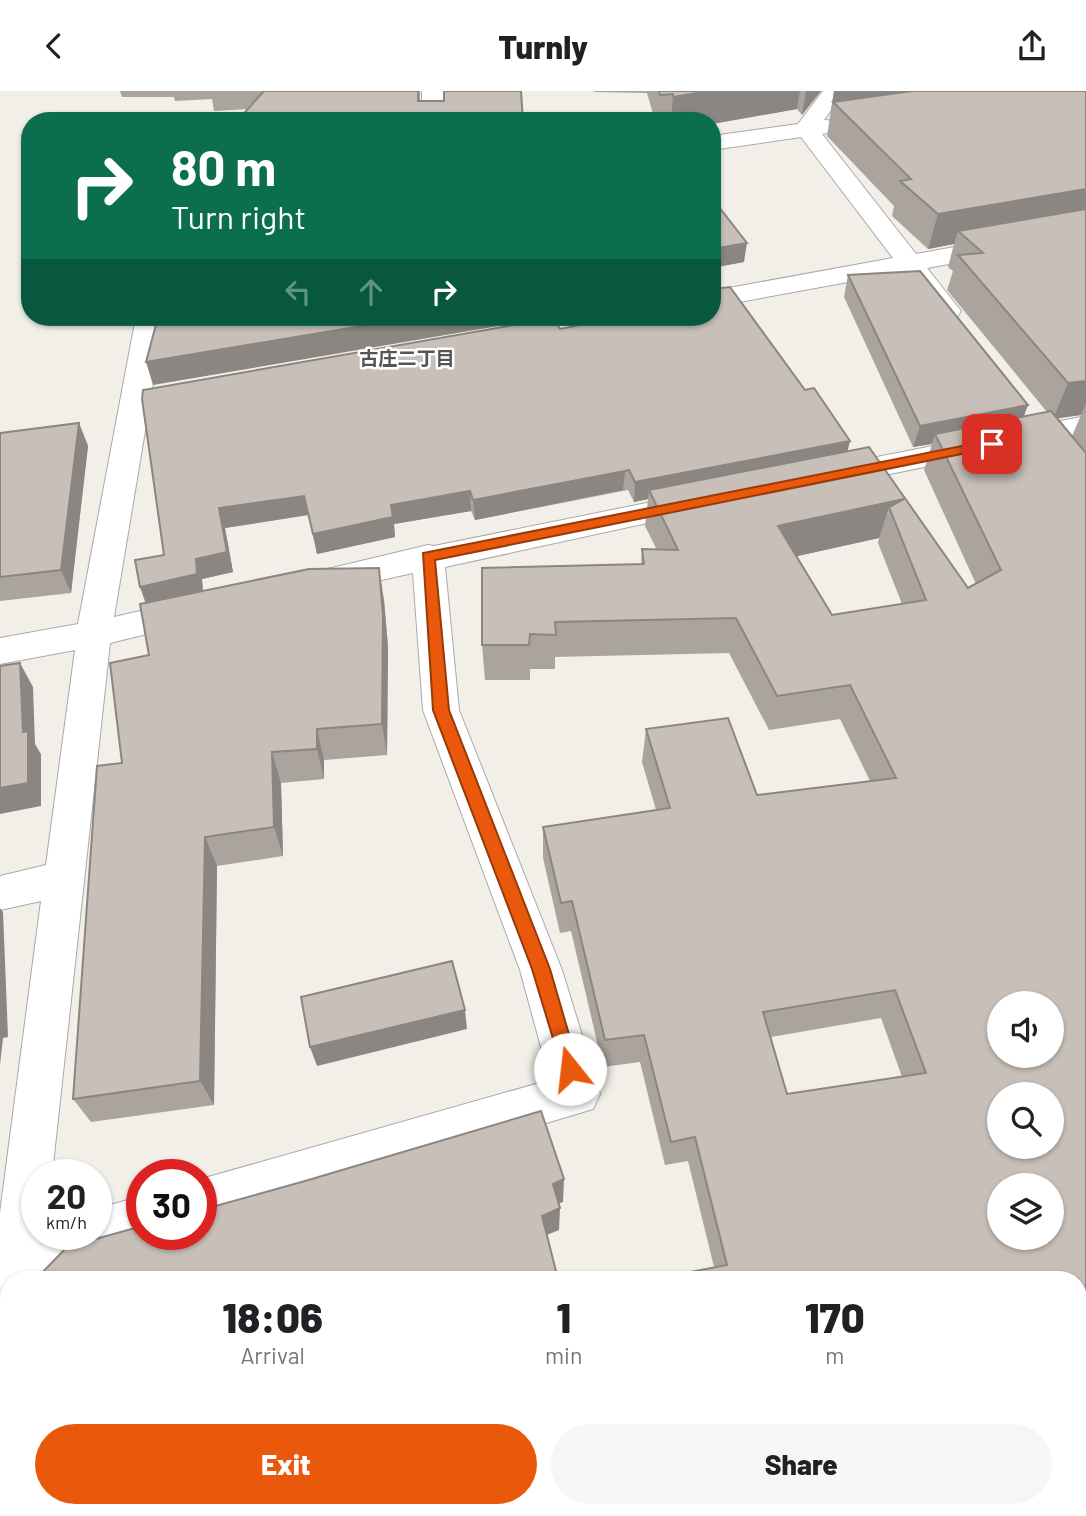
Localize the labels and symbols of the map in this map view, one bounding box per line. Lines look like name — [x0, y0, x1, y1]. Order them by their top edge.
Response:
district label: 古庄二丁目 — [359, 346, 455, 369]
pin — [962, 414, 1022, 474]
position arrow — [533, 1032, 607, 1106]
speed limit sign: 30 — [126, 1159, 217, 1250]

